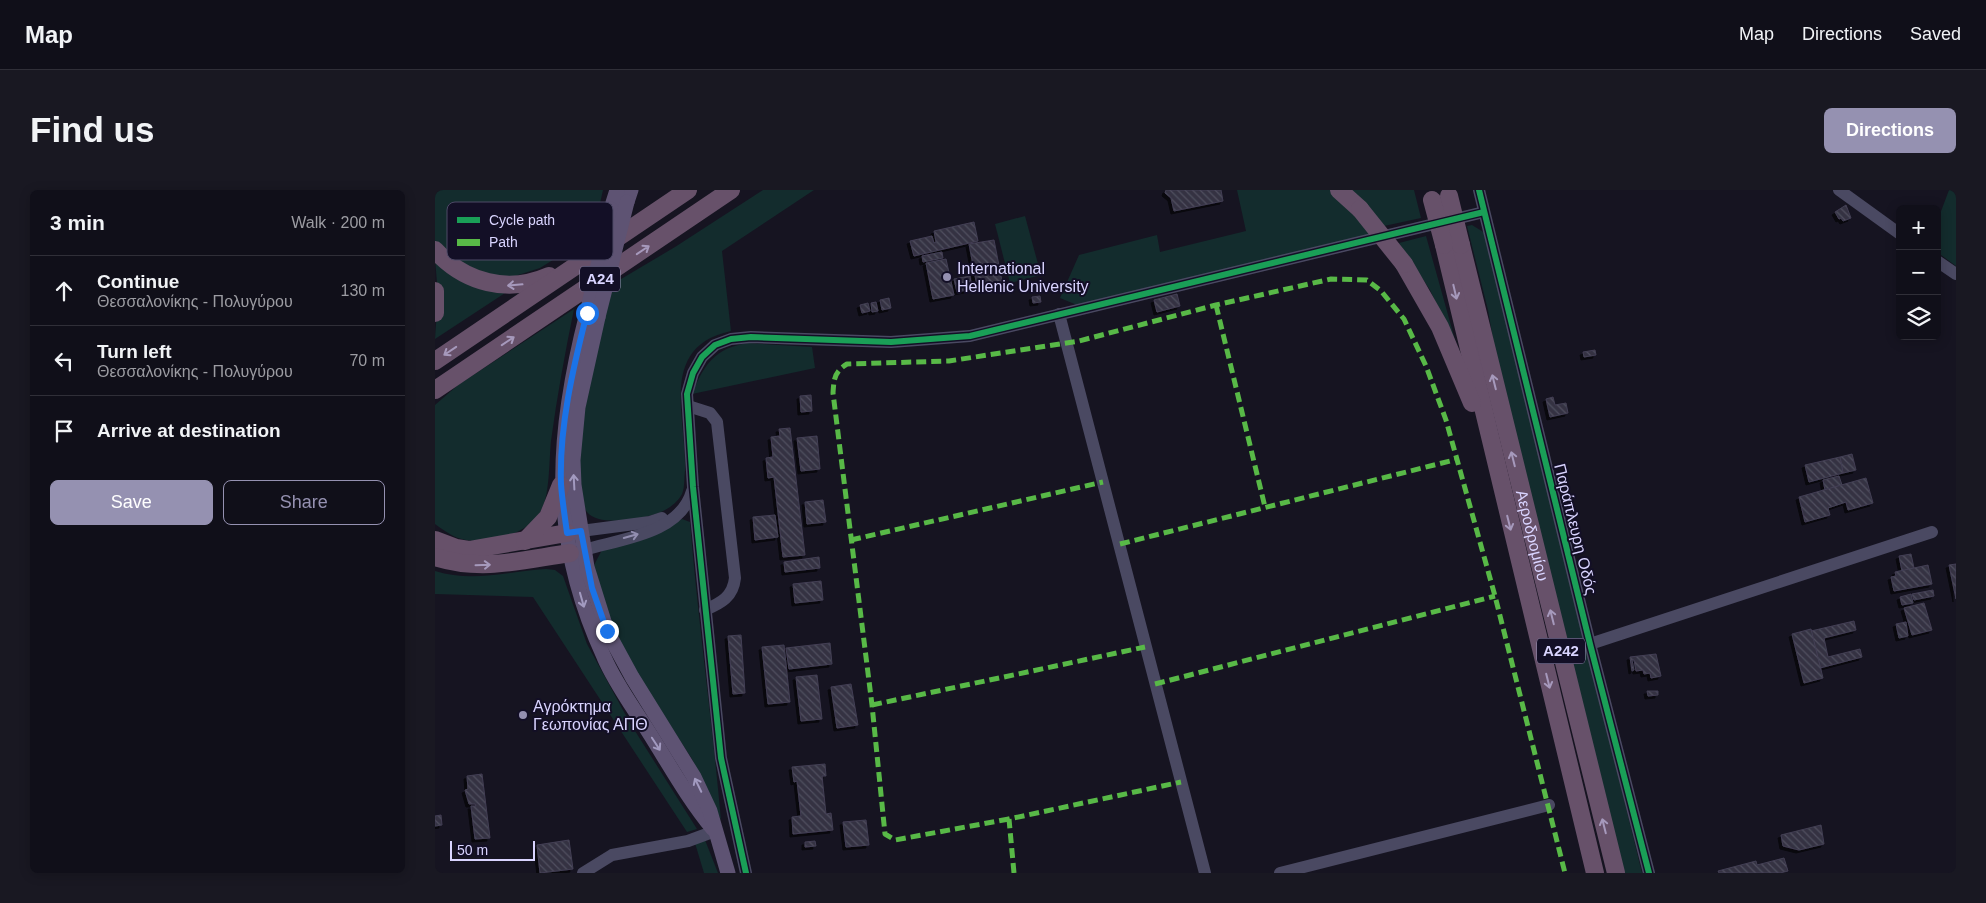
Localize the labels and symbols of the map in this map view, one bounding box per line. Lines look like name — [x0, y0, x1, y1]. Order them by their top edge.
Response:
legend — [447, 202, 613, 260]
text: Cycle path — [489, 212, 555, 228]
text: Path — [489, 234, 518, 250]
one-way arrow — [636, 245, 650, 255]
place label: International Hellenic University — [957, 260, 1089, 295]
road number: Α24 — [580, 266, 620, 292]
marker: International Hellenic University — [941, 271, 953, 283]
one-way arrow — [507, 280, 523, 289]
one-way arrow — [1451, 284, 1460, 300]
route start — [576, 302, 599, 325]
one-way arrow — [501, 335, 515, 345]
one-way arrow — [444, 346, 458, 356]
one-way arrow — [1489, 375, 1498, 391]
one-way arrow — [1508, 452, 1517, 468]
street label: Παράπλευρη Οδός — [1551, 462, 1600, 597]
one-way arrow — [570, 475, 579, 491]
street label: Αεροδρομίου — [1513, 488, 1552, 583]
one-way arrow — [1505, 515, 1514, 531]
one-way arrow — [622, 531, 638, 541]
one-way arrow — [474, 560, 490, 570]
one-way arrow — [578, 592, 588, 608]
one-way arrow — [1547, 610, 1556, 626]
route end — [596, 620, 619, 643]
road number: Α242 — [1537, 638, 1585, 664]
one-way arrow — [1544, 673, 1553, 689]
place label: Αγρόκτημα Γεωπονίας ΑΠΘ — [533, 698, 648, 733]
marker: Αγρόκτημα Γεωπονίας ΑΠΘ — [517, 709, 529, 721]
one-way arrow — [651, 737, 661, 751]
one-way arrow — [693, 778, 702, 793]
one-way arrow — [1599, 818, 1609, 834]
scale bar — [450, 838, 535, 861]

